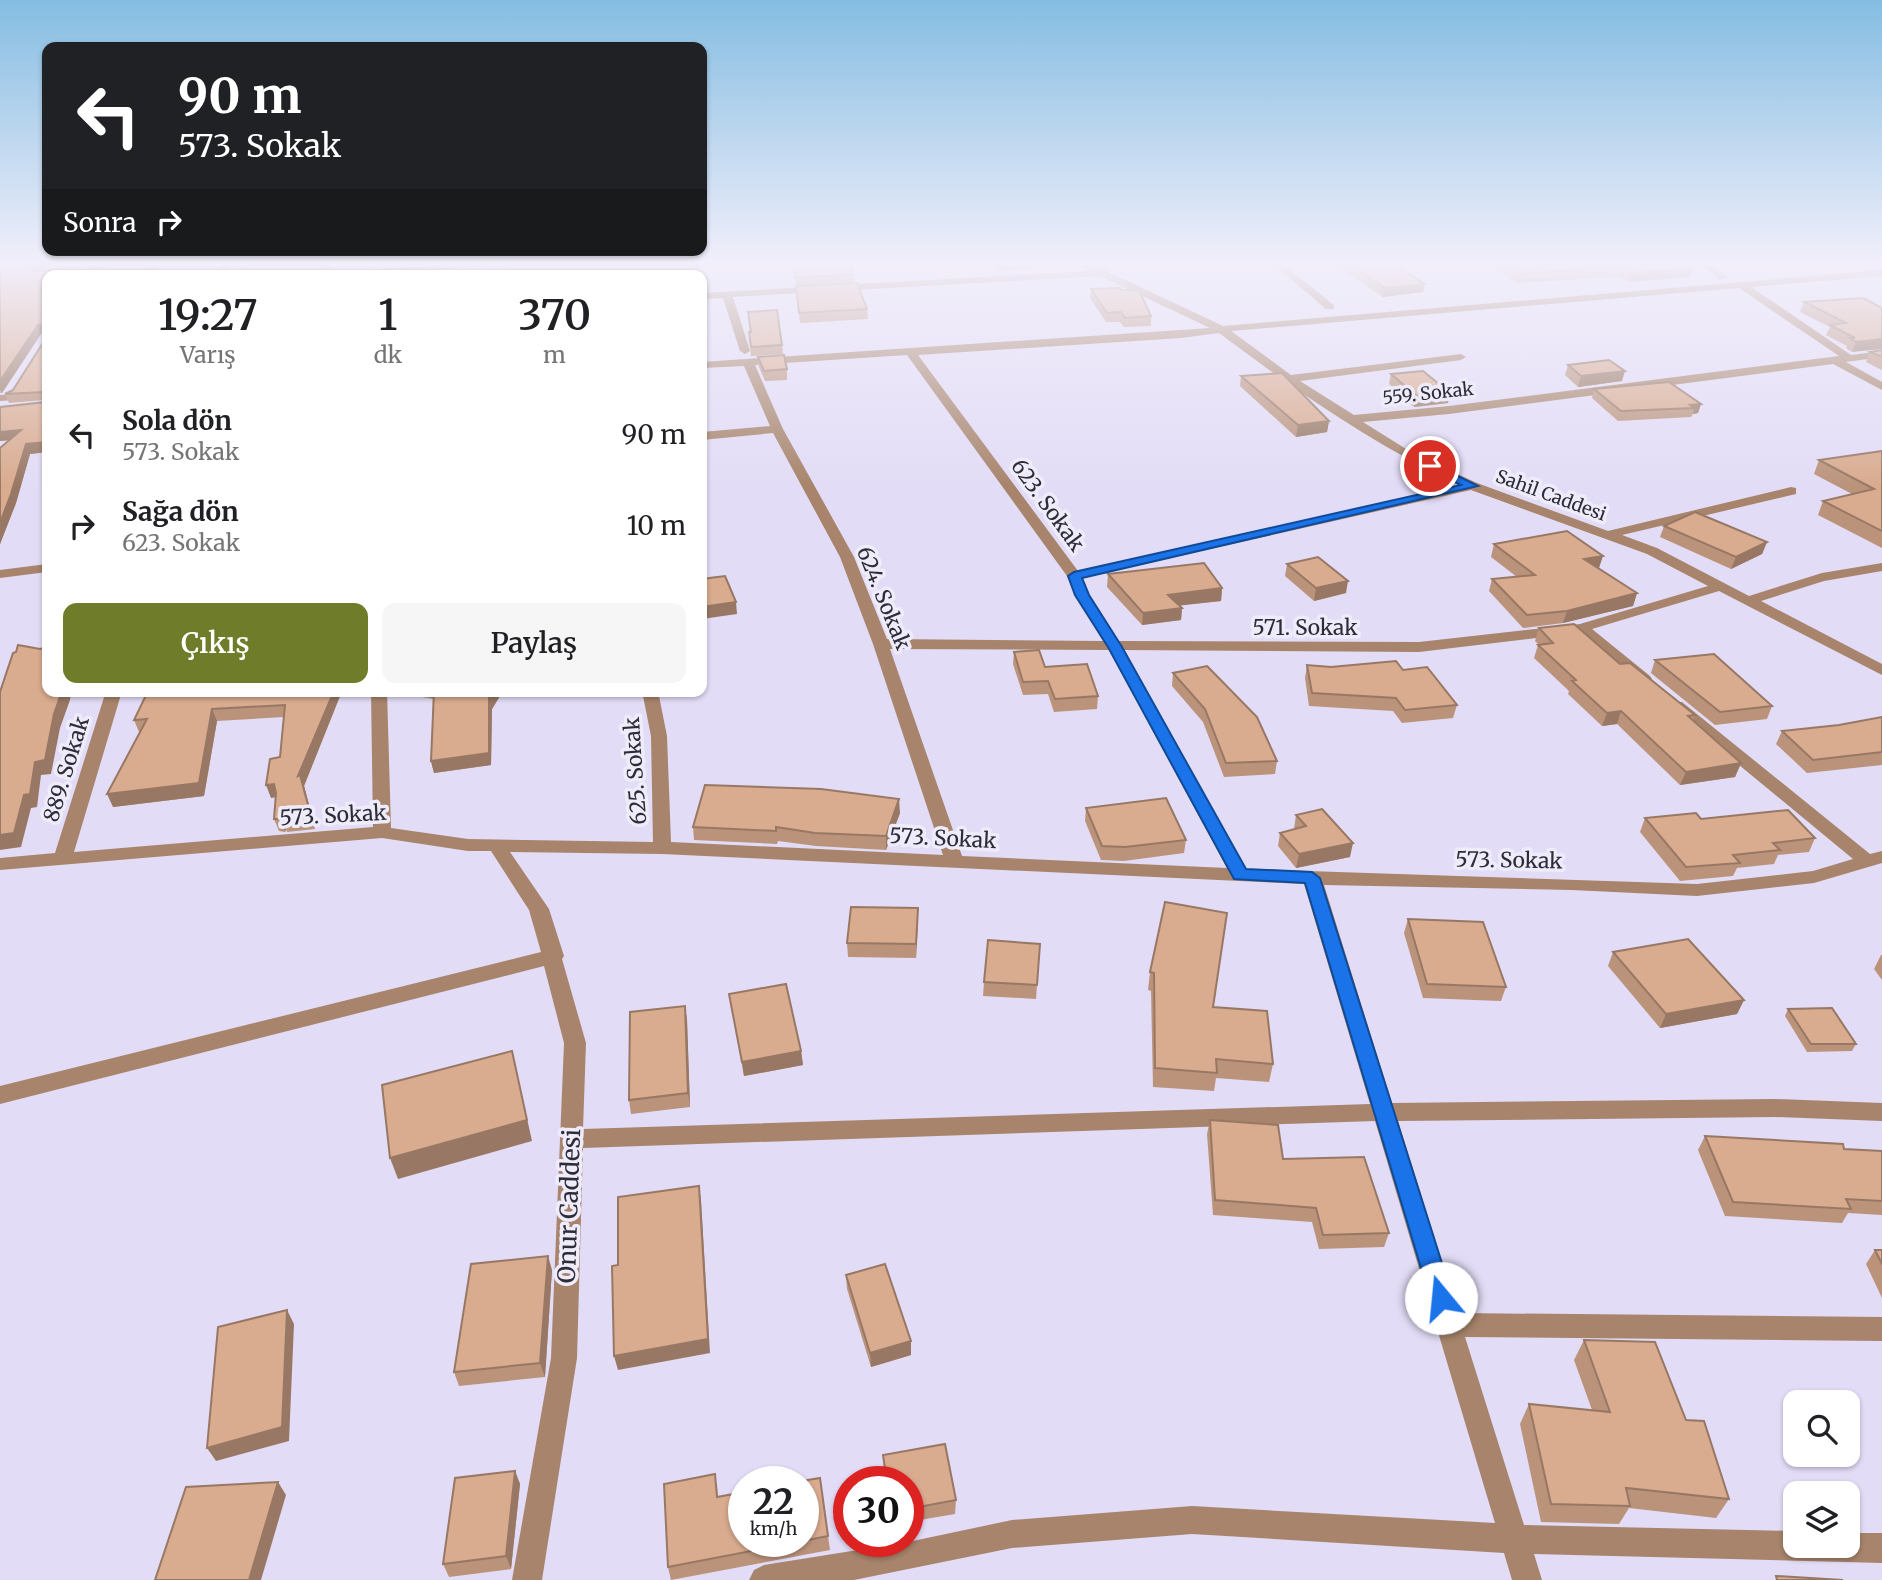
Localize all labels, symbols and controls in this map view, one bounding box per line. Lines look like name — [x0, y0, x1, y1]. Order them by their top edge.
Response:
text: 90 m — [178, 65, 302, 126]
icon: left — [63, 70, 154, 161]
text: 573. Sokak — [178, 126, 341, 166]
icon: right — [150, 203, 188, 241]
text: Sonra — [63, 206, 136, 239]
text: 19:27 — [158, 289, 258, 341]
text: 1 — [378, 289, 397, 341]
text: 370 — [518, 289, 591, 341]
text: Varış — [180, 340, 236, 369]
text: dk — [374, 340, 402, 369]
text: m — [543, 340, 566, 369]
street label: 559. Sokak — [1381, 377, 1475, 409]
text: Sola dön — [122, 404, 232, 437]
icon: left — [63, 416, 101, 454]
text: 90 m — [622, 418, 686, 451]
pin — [1400, 436, 1460, 496]
text: 573. Sokak — [122, 437, 239, 466]
icon: arrive — [1411, 447, 1449, 485]
street label: 623. Sokak — [1005, 453, 1091, 557]
street label: Sahil Caddesi — [1493, 464, 1609, 526]
text: Sağa dön — [122, 495, 239, 528]
icon: right — [63, 507, 101, 545]
text: 10 m — [627, 509, 686, 542]
text: 623. Sokak — [122, 528, 240, 557]
street label: 624. Sokak — [851, 542, 917, 654]
button: Çıkış — [63, 603, 368, 683]
button: Paylaş — [382, 603, 686, 683]
street label: 571. Sokak — [1252, 614, 1358, 641]
street label: 889. Sokak — [37, 712, 95, 825]
street label: 625. Sokak — [618, 716, 652, 826]
street label: 573. Sokak — [279, 799, 388, 831]
street label: 573. Sokak — [889, 822, 998, 854]
street label: 573. Sokak — [1455, 846, 1563, 874]
street label: Onur Caddesi — [551, 1128, 587, 1284]
position arrow — [1404, 1261, 1478, 1335]
map controls — [1783, 1390, 1860, 1558]
button: search — [1783, 1390, 1860, 1467]
speed limit sign: 30 — [833, 1466, 924, 1557]
text: 22 — [753, 1480, 794, 1524]
button: layers — [1783, 1481, 1860, 1558]
text: km/h — [750, 1517, 797, 1540]

